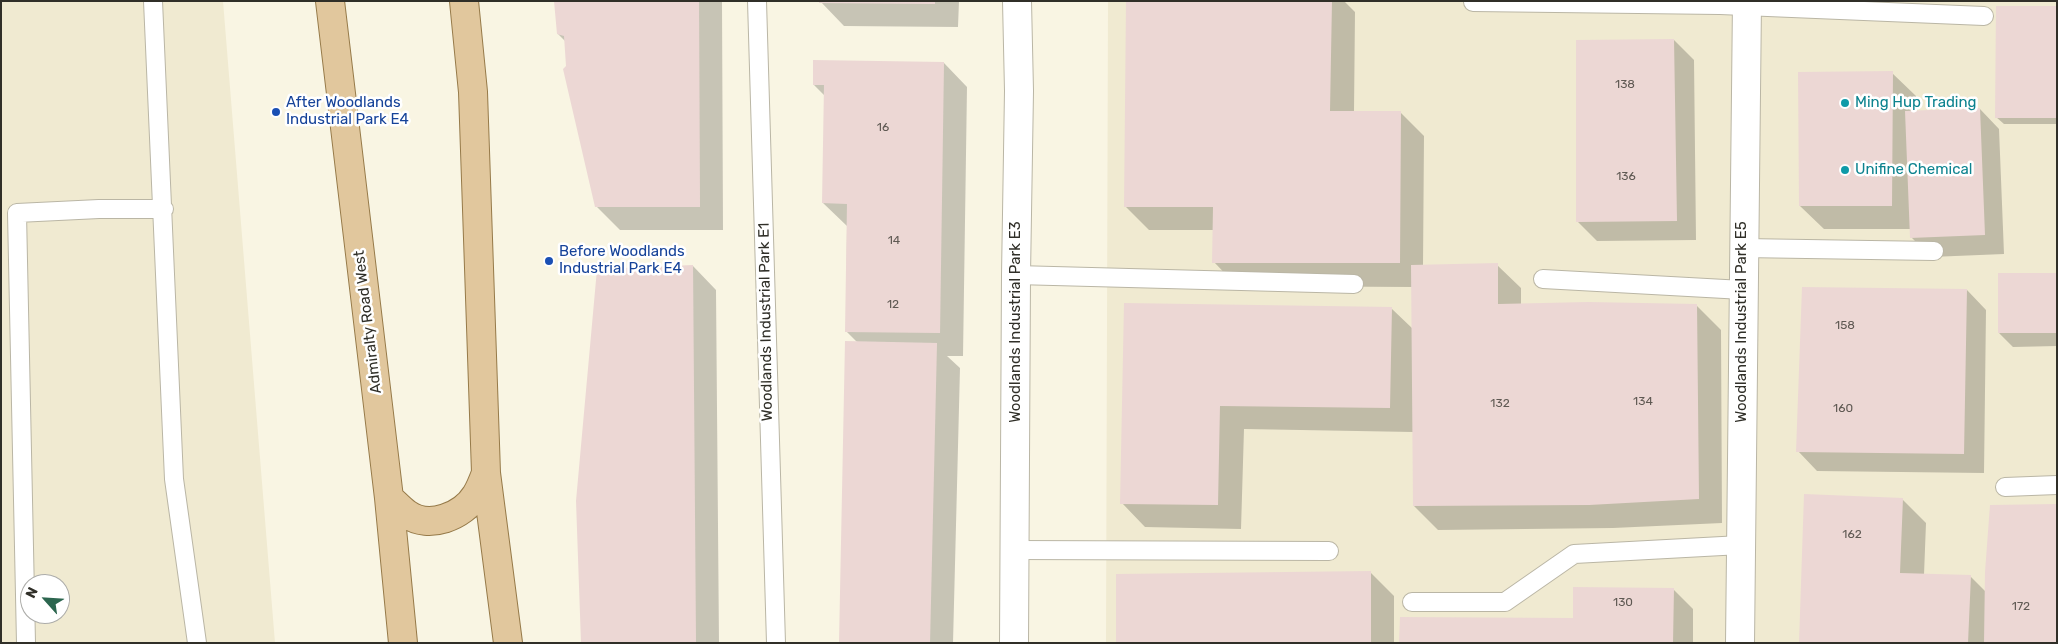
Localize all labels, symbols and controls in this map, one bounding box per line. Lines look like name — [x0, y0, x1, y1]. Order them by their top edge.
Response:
house number: 138 — [1615, 78, 1635, 92]
place label: After Woodlands Industrial Park E4 — [286, 94, 409, 129]
place label: Ming Hup Trading — [1855, 94, 1977, 112]
marker: Ming Hup Trading — [1839, 97, 1851, 109]
marker: After Woodlands Industrial Park E4 — [270, 106, 282, 118]
house number: 16 — [877, 121, 889, 135]
place label: Unifine Chemical — [1855, 161, 1972, 179]
marker: Unifine Chemical — [1839, 164, 1851, 176]
house number: 136 — [1616, 170, 1636, 184]
street label: Woodlands Industrial Park E3 — [1007, 221, 1025, 423]
street label: Woodlands Industrial Park E5 — [1733, 221, 1751, 423]
street label: Woodlands Industrial Park E1 — [755, 222, 777, 422]
house number: 14 — [888, 234, 900, 248]
place label: Before Woodlands Industrial Park E4 — [559, 243, 685, 278]
street label: Admiralty Road West — [350, 249, 386, 395]
marker: Before Woodlands Industrial Park E4 — [543, 255, 555, 267]
house number: 12 — [887, 298, 899, 312]
house number: 158 — [1835, 319, 1855, 333]
house number: 134 — [1633, 395, 1653, 409]
house number: 132 — [1490, 397, 1510, 411]
house number: 160 — [1833, 402, 1853, 416]
house number: 162 — [1842, 528, 1862, 542]
north arrow — [20, 574, 70, 624]
text: N — [22, 584, 42, 601]
house number: 130 — [1613, 596, 1633, 610]
house number: 172 — [2012, 600, 2030, 614]

